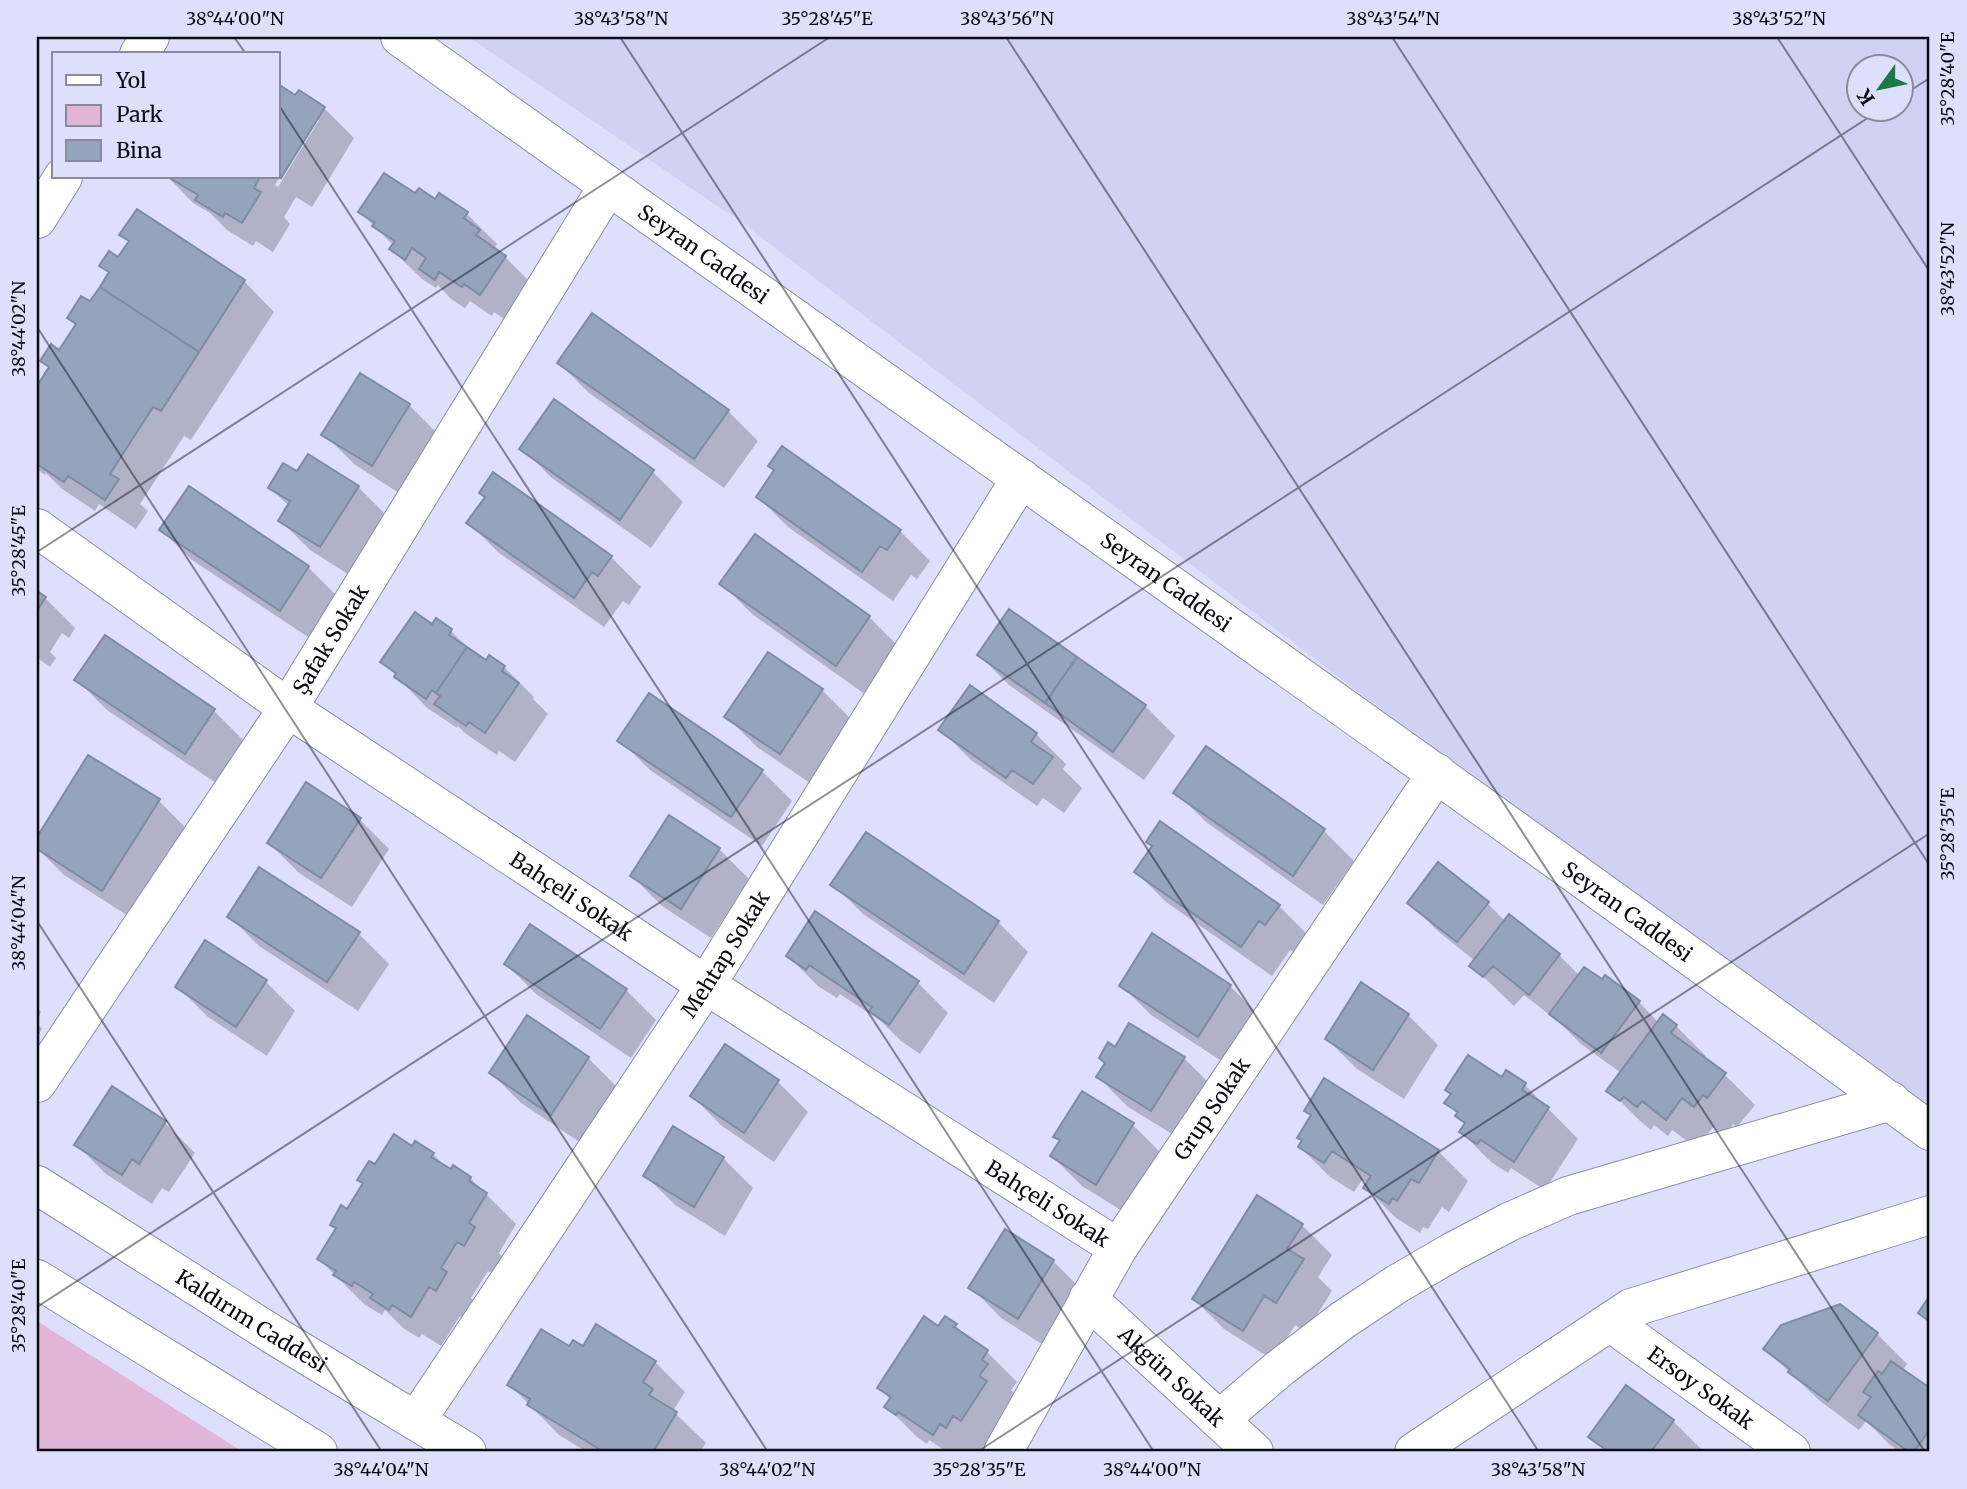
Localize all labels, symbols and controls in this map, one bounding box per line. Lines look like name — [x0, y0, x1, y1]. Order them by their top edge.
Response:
text: 38°44'00"N — [186, 7, 284, 30]
text: 38°43'58"N — [574, 7, 668, 30]
text: 35°28'45"E — [781, 7, 873, 30]
text: 38°43'56"N — [960, 7, 1054, 30]
text: 38°43'54"N — [1346, 7, 1440, 30]
text: 38°43'52"N — [1732, 7, 1826, 30]
text: 35°28'40"E — [1936, 31, 1959, 126]
legend — [52, 52, 280, 178]
north arrow — [1844, 52, 1914, 122]
text: Yol — [115, 67, 147, 94]
text: K — [1851, 84, 1880, 110]
text: Park — [116, 101, 163, 128]
text: Bina — [116, 137, 162, 164]
street label: Seyran Caddesi — [633, 198, 775, 309]
text: 38°43'52"N — [1936, 222, 1959, 316]
text: 38°44'02"N — [7, 281, 30, 377]
text: 35°28'45"E — [7, 505, 30, 597]
street label: Seyran Caddesi — [1095, 526, 1237, 637]
street label: Şafak Sokak — [286, 579, 375, 699]
text: 35°28'35"E — [1936, 787, 1959, 880]
street label: Bahçeli Sokak — [505, 845, 639, 947]
street label: Seyran Caddesi — [1557, 855, 1698, 967]
text: 38°44'04"N — [7, 875, 30, 971]
street label: Mehtap Sokak — [675, 885, 775, 1023]
street label: Grup Sokak — [1168, 1052, 1256, 1165]
street label: Bahçeli Sokak — [981, 1154, 1116, 1253]
text: 35°28'40"E — [7, 1258, 30, 1353]
street label: Kaldırım Caddesi — [171, 1263, 333, 1378]
street label: Akgün Sokak — [1112, 1320, 1231, 1433]
street label: Ersoy Sokak — [1642, 1340, 1760, 1435]
text: 38°44'04"N — [333, 1458, 429, 1481]
text: 38°44'02"N — [719, 1458, 815, 1481]
text: 35°28'35"E — [933, 1458, 1026, 1481]
text: 38°44'00"N — [1103, 1458, 1201, 1481]
text: 38°43'58"N — [1491, 1458, 1585, 1481]

